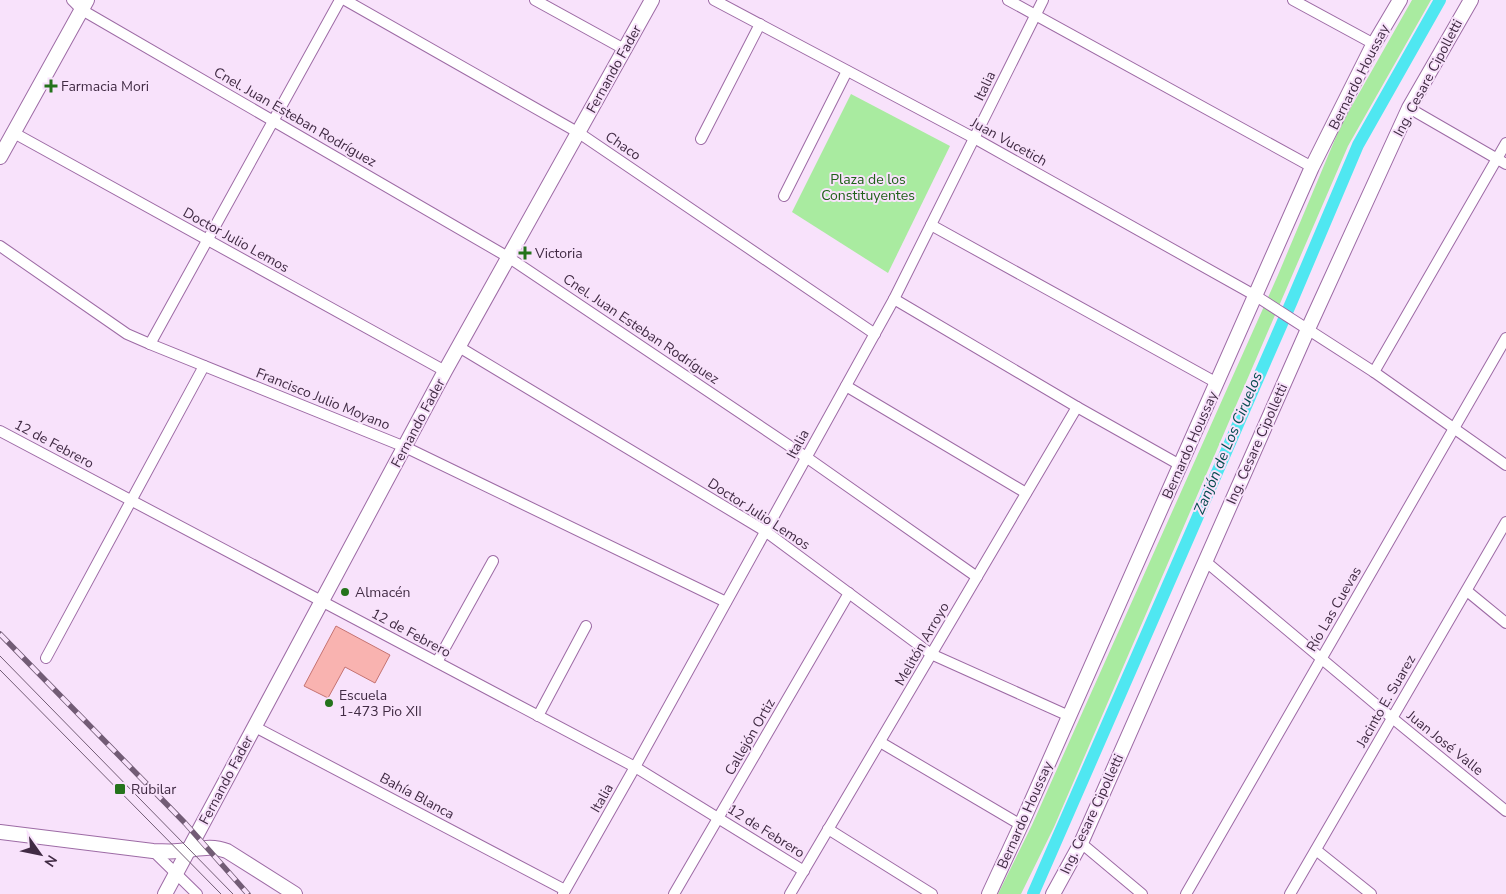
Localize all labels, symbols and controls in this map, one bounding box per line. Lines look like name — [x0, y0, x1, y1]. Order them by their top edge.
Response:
street label: Ing. Cesare Cipolletti — [1389, 16, 1467, 140]
street label: Bernardo Houssay — [1324, 20, 1394, 133]
street label: Fernando Fader — [582, 21, 646, 117]
street label: Cnel. Juan Esteban Rodríguez — [210, 63, 380, 172]
street label: Italia — [970, 68, 1000, 104]
place label: Farmacia Mori — [61, 77, 149, 96]
marker: Farmacia Mori — [45, 80, 57, 92]
street label: Juan Vucetich — [967, 113, 1051, 171]
street label: Chaco — [602, 127, 645, 165]
park label: Plaza de los Constituyentes — [821, 170, 915, 205]
street label: Doctor Julio Lemos — [180, 203, 293, 277]
place label: Victoria — [534, 244, 583, 263]
marker: Victoria — [519, 247, 531, 259]
street label: Cnel. Juan Esteban Rodríguez — [559, 269, 723, 389]
street label: Francisco Julio Moyano — [253, 363, 393, 435]
water label: Zanjón de Los Ciruelos — [1189, 369, 1267, 517]
street label: Fernando Fader — [387, 375, 449, 471]
street label: Ing. Cesare Cipolletti — [1222, 381, 1292, 507]
street label: Bernardo Houssay — [1158, 387, 1223, 502]
street label: 12 de Febrero — [11, 415, 97, 473]
street label: Italia — [782, 426, 814, 462]
street label: Doctor Julio Lemos — [704, 474, 814, 554]
street label: Río Las Cuevas — [1302, 563, 1366, 655]
place label: Almacén — [355, 583, 411, 602]
marker: Almacén — [339, 586, 351, 598]
street label: Melitón Arroyo — [890, 599, 954, 689]
street label: 12 de Febrero — [368, 604, 454, 662]
street label: Jacinto E. Suarez — [1351, 651, 1420, 752]
place label: Escuela 1-473 Pio XII — [339, 686, 422, 721]
street label: Callejón Ortiz — [720, 695, 780, 779]
marker: Escuela 1-473 Pio XII — [323, 697, 335, 709]
street label: Juan José Valle — [1402, 706, 1487, 780]
street label: Fernando Fader — [195, 732, 257, 828]
street label: Ing. Cesare Cipolletti — [1056, 751, 1128, 877]
street label: Bernardo Houssay — [993, 757, 1058, 872]
street label: Bahía Blanca — [376, 768, 458, 824]
place label: Rubilar — [131, 780, 176, 799]
street label: Italia — [586, 780, 618, 816]
marker: Rubilar — [113, 782, 127, 796]
street label: 12 de Febrero — [724, 800, 808, 862]
north arrow — [15, 829, 65, 879]
text: N — [40, 851, 61, 870]

